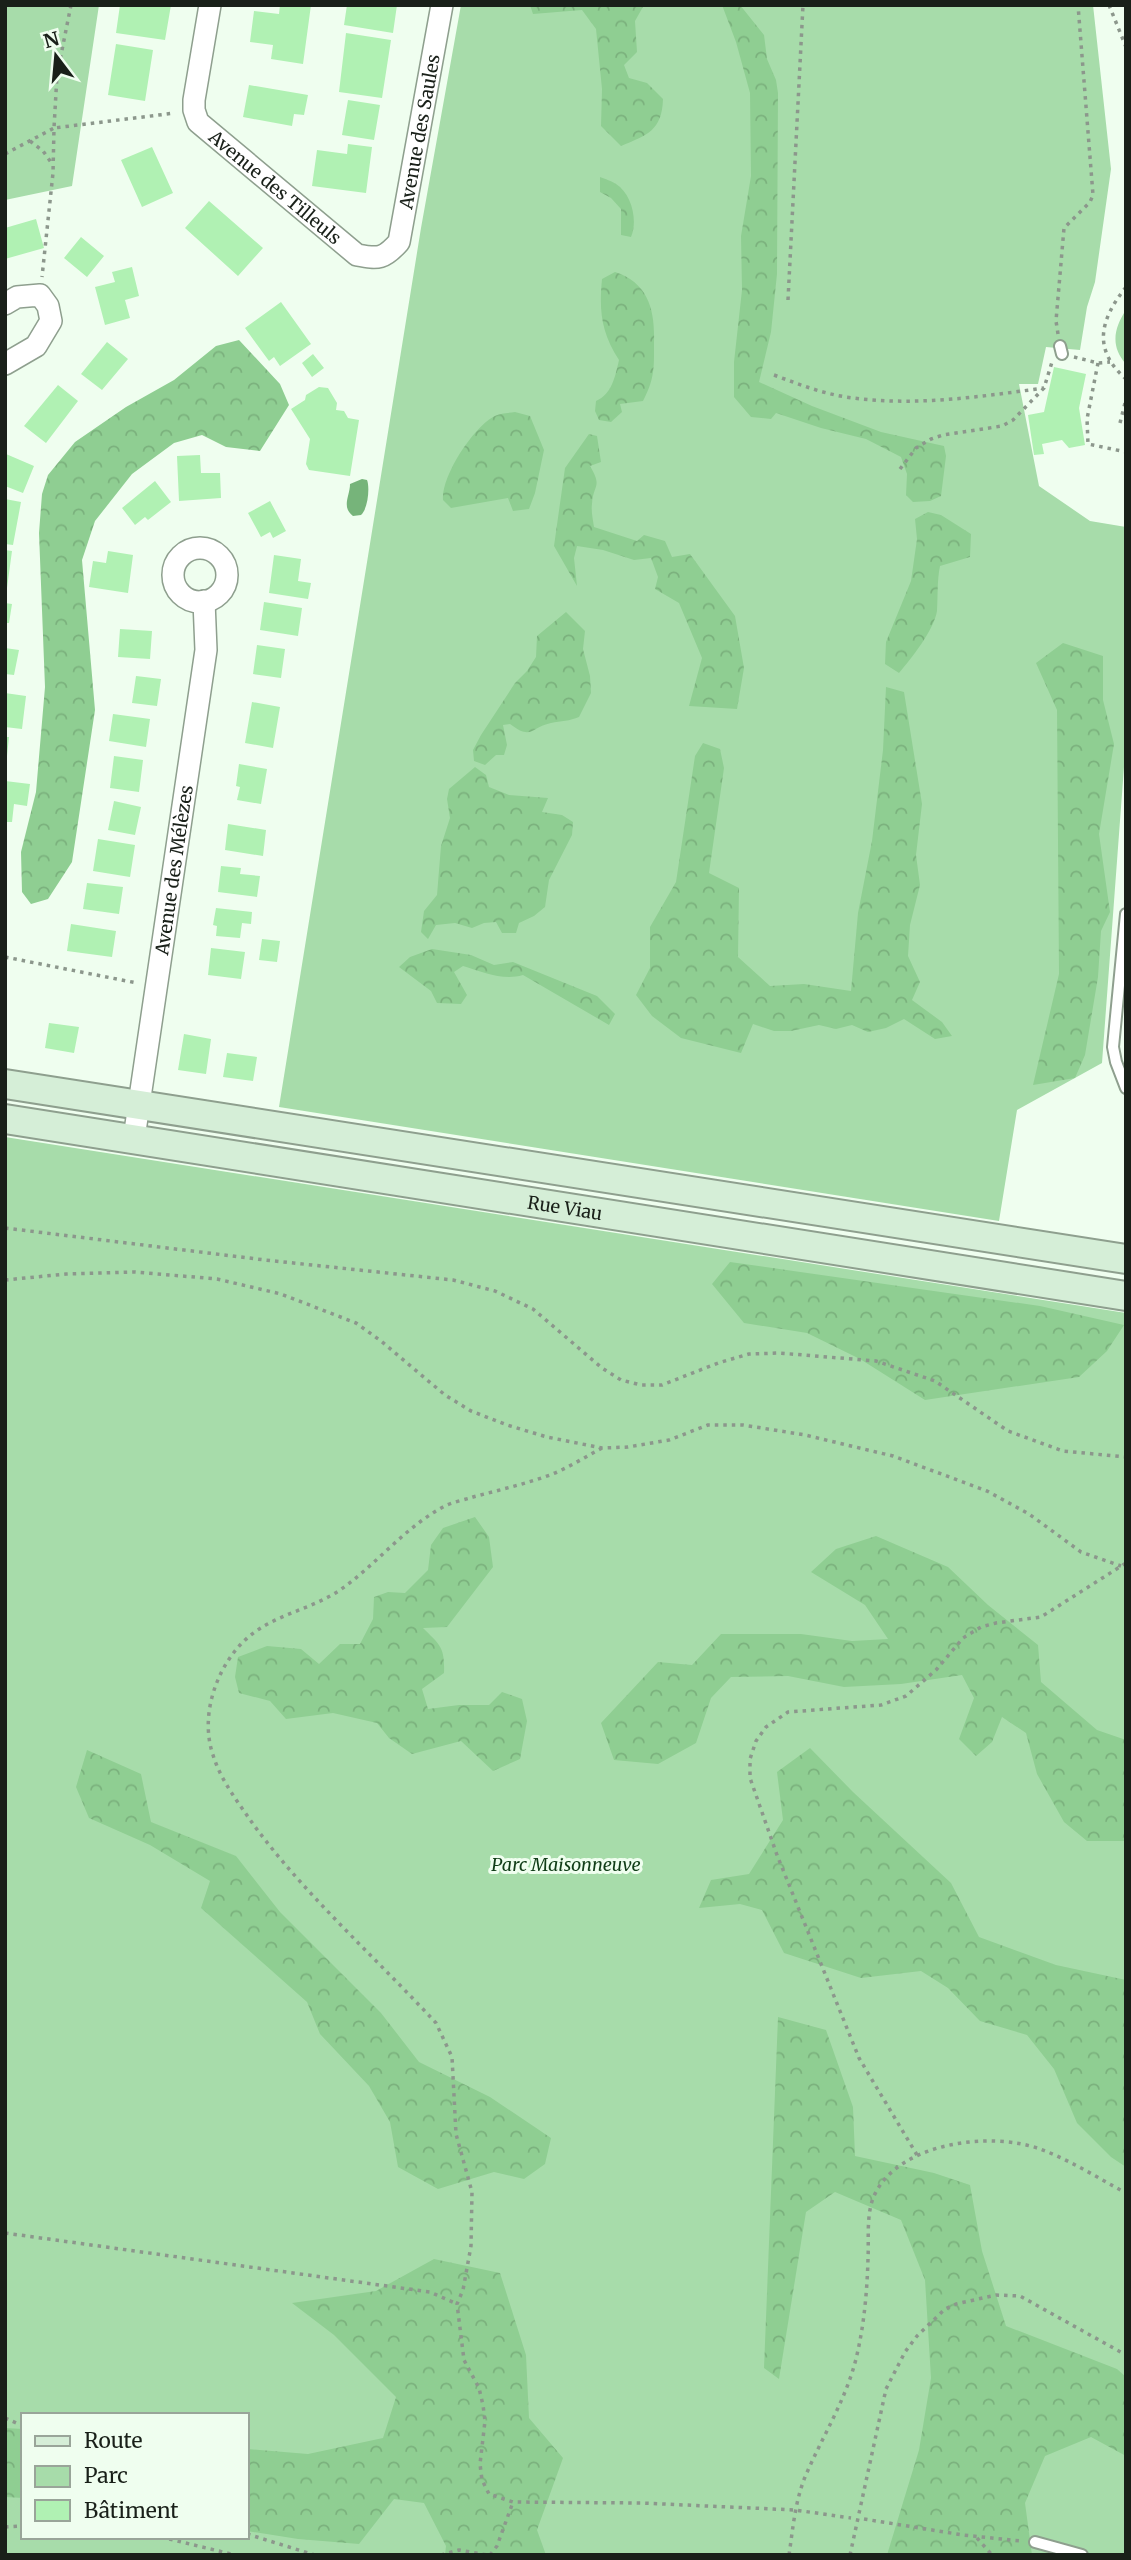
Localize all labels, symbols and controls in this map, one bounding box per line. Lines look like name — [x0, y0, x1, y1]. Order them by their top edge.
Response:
north arrow — [21, 21, 91, 91]
text: N — [41, 26, 62, 53]
street label: Avenue des Saules — [394, 52, 444, 212]
street label: Avenue des Tilleuls — [204, 124, 347, 249]
street label: Avenue des Mélèzes — [150, 783, 197, 957]
street label: Rue Viau — [526, 1190, 604, 1225]
park label: Parc Maisonneuve — [491, 1853, 641, 1876]
legend — [21, 2413, 248, 2539]
text: Route — [84, 2427, 142, 2454]
text: Parc — [84, 2462, 128, 2489]
text: Bâtiment — [84, 2497, 178, 2524]

